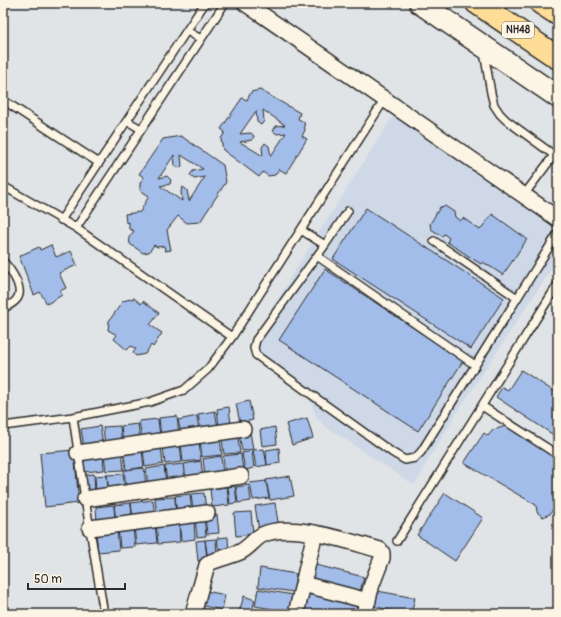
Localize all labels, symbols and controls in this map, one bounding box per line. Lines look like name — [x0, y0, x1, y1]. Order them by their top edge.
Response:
road number: NH48 — [502, 22, 534, 38]
scale bar — [28, 565, 125, 591]
text: 50 m — [34, 572, 62, 587]

